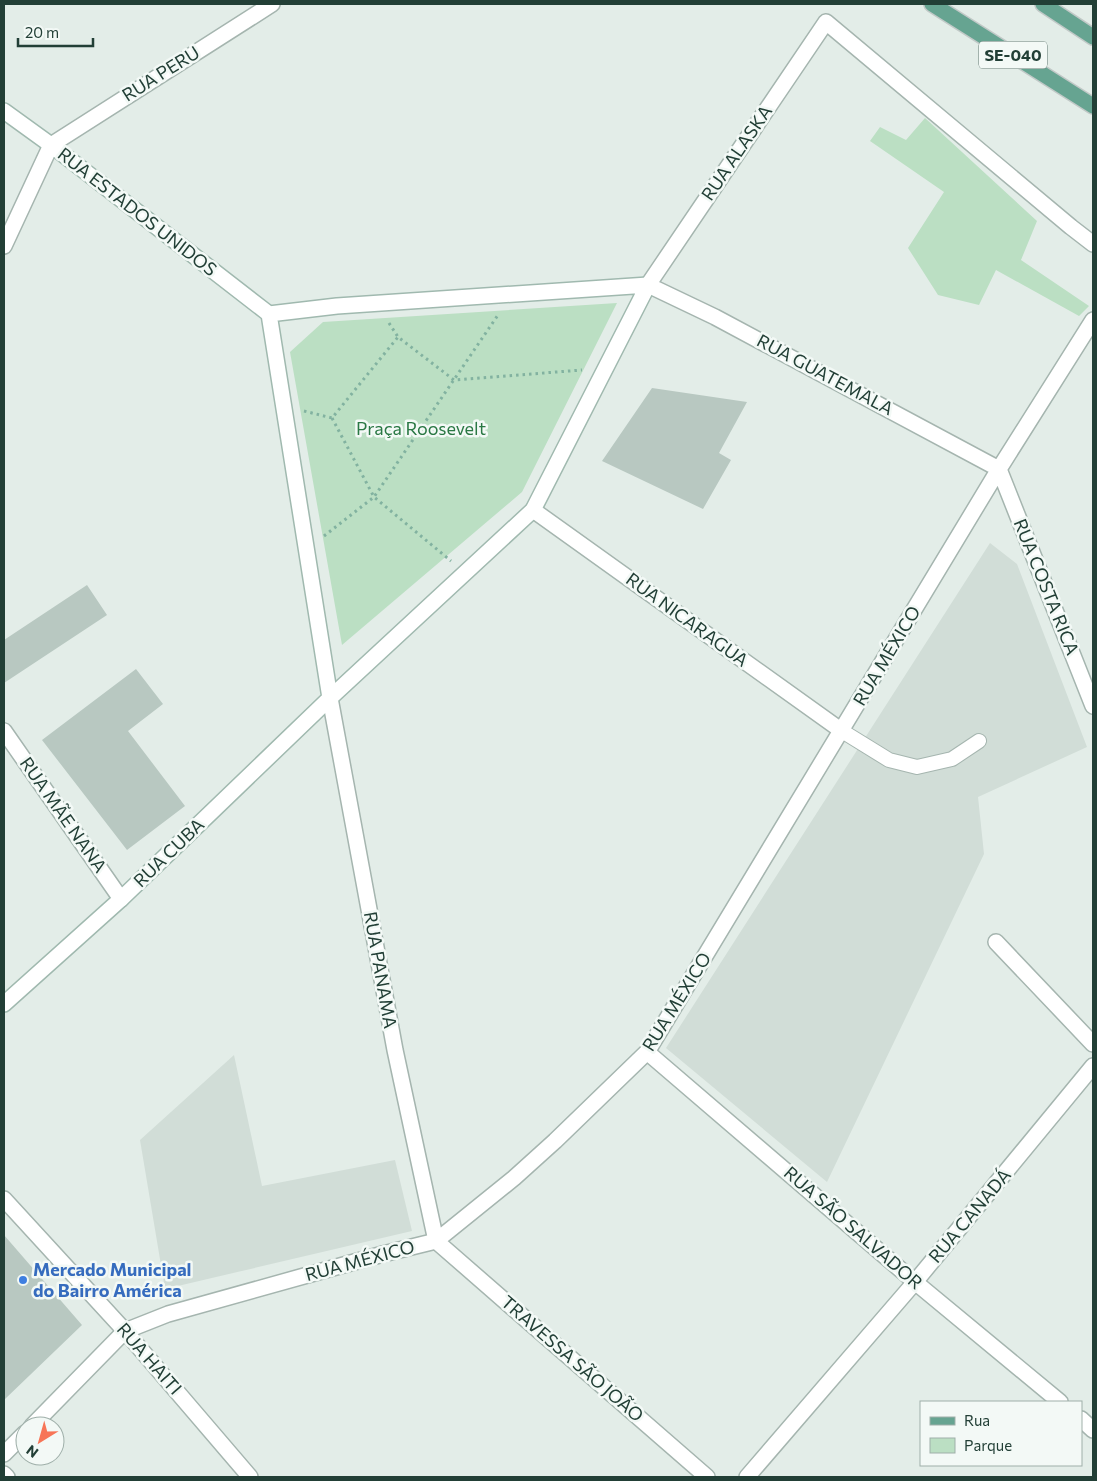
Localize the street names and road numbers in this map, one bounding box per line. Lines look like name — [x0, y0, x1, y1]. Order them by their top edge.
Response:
street label: RUA PERU — [118, 41, 203, 106]
road number: SE-040 — [979, 42, 1047, 68]
street label: RUA ALASKA — [696, 101, 776, 204]
street label: RUA ESTADOS UNIDOS — [54, 142, 222, 280]
street label: RUA GUATEMALA — [753, 329, 897, 419]
street label: RUA COSTA RICA — [1010, 515, 1084, 658]
street label: RUA NICARAGUA — [622, 567, 753, 671]
street label: RUA MÉXICO — [848, 602, 925, 709]
street label: RUA MÃE NANA — [16, 752, 112, 876]
street label: RUA CUBA — [128, 813, 208, 891]
street label: RUA PANAMA — [360, 910, 402, 1030]
street label: RUA MÉXICO — [637, 948, 715, 1055]
street label: RUA SÃO SALVADOR — [780, 1161, 927, 1293]
street label: RUA CANADÁ — [924, 1164, 1015, 1267]
street label: RUA MÉXICO — [303, 1235, 417, 1285]
street label: TRAVESSA SÃO JOÃO — [497, 1290, 648, 1426]
street label: RUA HAITI — [113, 1318, 187, 1399]

